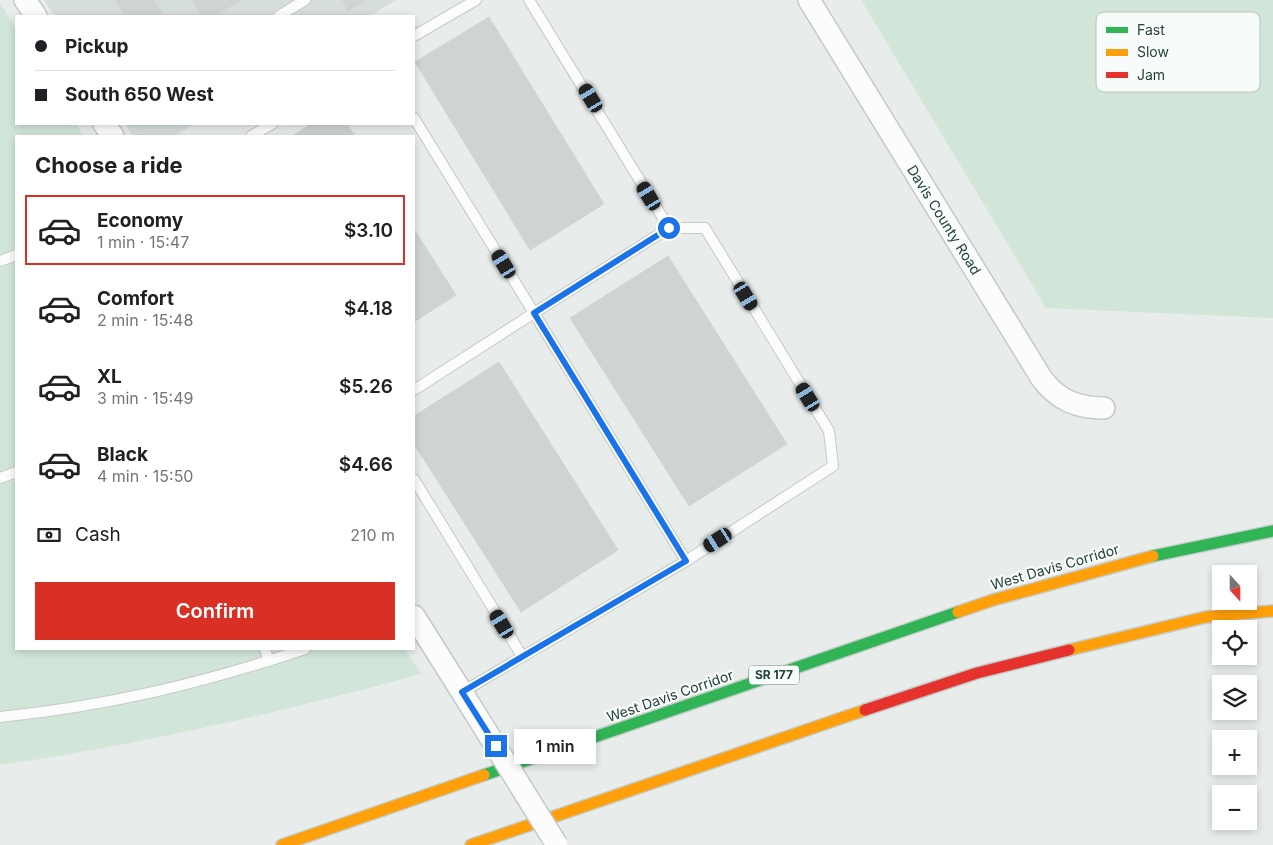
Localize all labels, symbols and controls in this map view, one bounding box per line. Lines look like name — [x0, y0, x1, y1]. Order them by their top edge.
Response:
legend — [1096, 12, 1260, 92]
text: Fast — [1137, 21, 1165, 38]
text: Pickup — [65, 35, 128, 58]
text: Slow — [1137, 43, 1169, 60]
text: Jam — [1137, 66, 1165, 83]
car — [576, 81, 605, 115]
text: South 650 West — [65, 83, 214, 106]
text: Choose a ride — [35, 152, 183, 178]
street label: Davis County Road — [904, 162, 985, 278]
car — [634, 179, 663, 213]
icon: car — [37, 208, 82, 253]
text: Economy — [97, 209, 183, 232]
route start — [658, 217, 680, 239]
text: $3.10 — [344, 219, 393, 242]
text: 1 min · 15:47 — [97, 232, 189, 252]
car — [489, 247, 518, 281]
car — [731, 279, 760, 313]
icon: car — [37, 286, 82, 331]
text: Comfort — [97, 287, 174, 310]
text: $4.18 — [344, 297, 393, 320]
text: 2 min · 15:48 — [97, 310, 193, 330]
icon: car — [37, 364, 82, 409]
text: XL — [97, 365, 122, 388]
text: $5.26 — [339, 375, 393, 398]
car — [793, 380, 822, 414]
text: 3 min · 15:49 — [97, 388, 193, 408]
icon: car — [37, 442, 82, 487]
text: Black — [97, 443, 148, 466]
text: $4.66 — [339, 453, 393, 476]
text: 4 min · 15:50 — [97, 466, 193, 486]
icon: cash — [35, 521, 63, 549]
text: Cash — [75, 523, 121, 546]
text: 210 m — [350, 525, 395, 545]
car — [701, 526, 734, 554]
street label: West Davis Corridor — [989, 540, 1121, 593]
north arrow — [1212, 565, 1258, 610]
map controls — [1212, 565, 1257, 830]
button: Confirm — [35, 582, 395, 640]
car — [487, 607, 516, 641]
button: locate — [1212, 620, 1257, 665]
street label: West Davis Corridor — [604, 666, 735, 725]
road number: SR 177 — [749, 666, 799, 684]
button: layers — [1212, 675, 1257, 720]
callout: 1 min — [514, 728, 596, 764]
button: + — [1212, 730, 1257, 775]
route end — [485, 735, 507, 757]
text: 1 min — [535, 736, 575, 756]
button: − — [1212, 785, 1257, 830]

